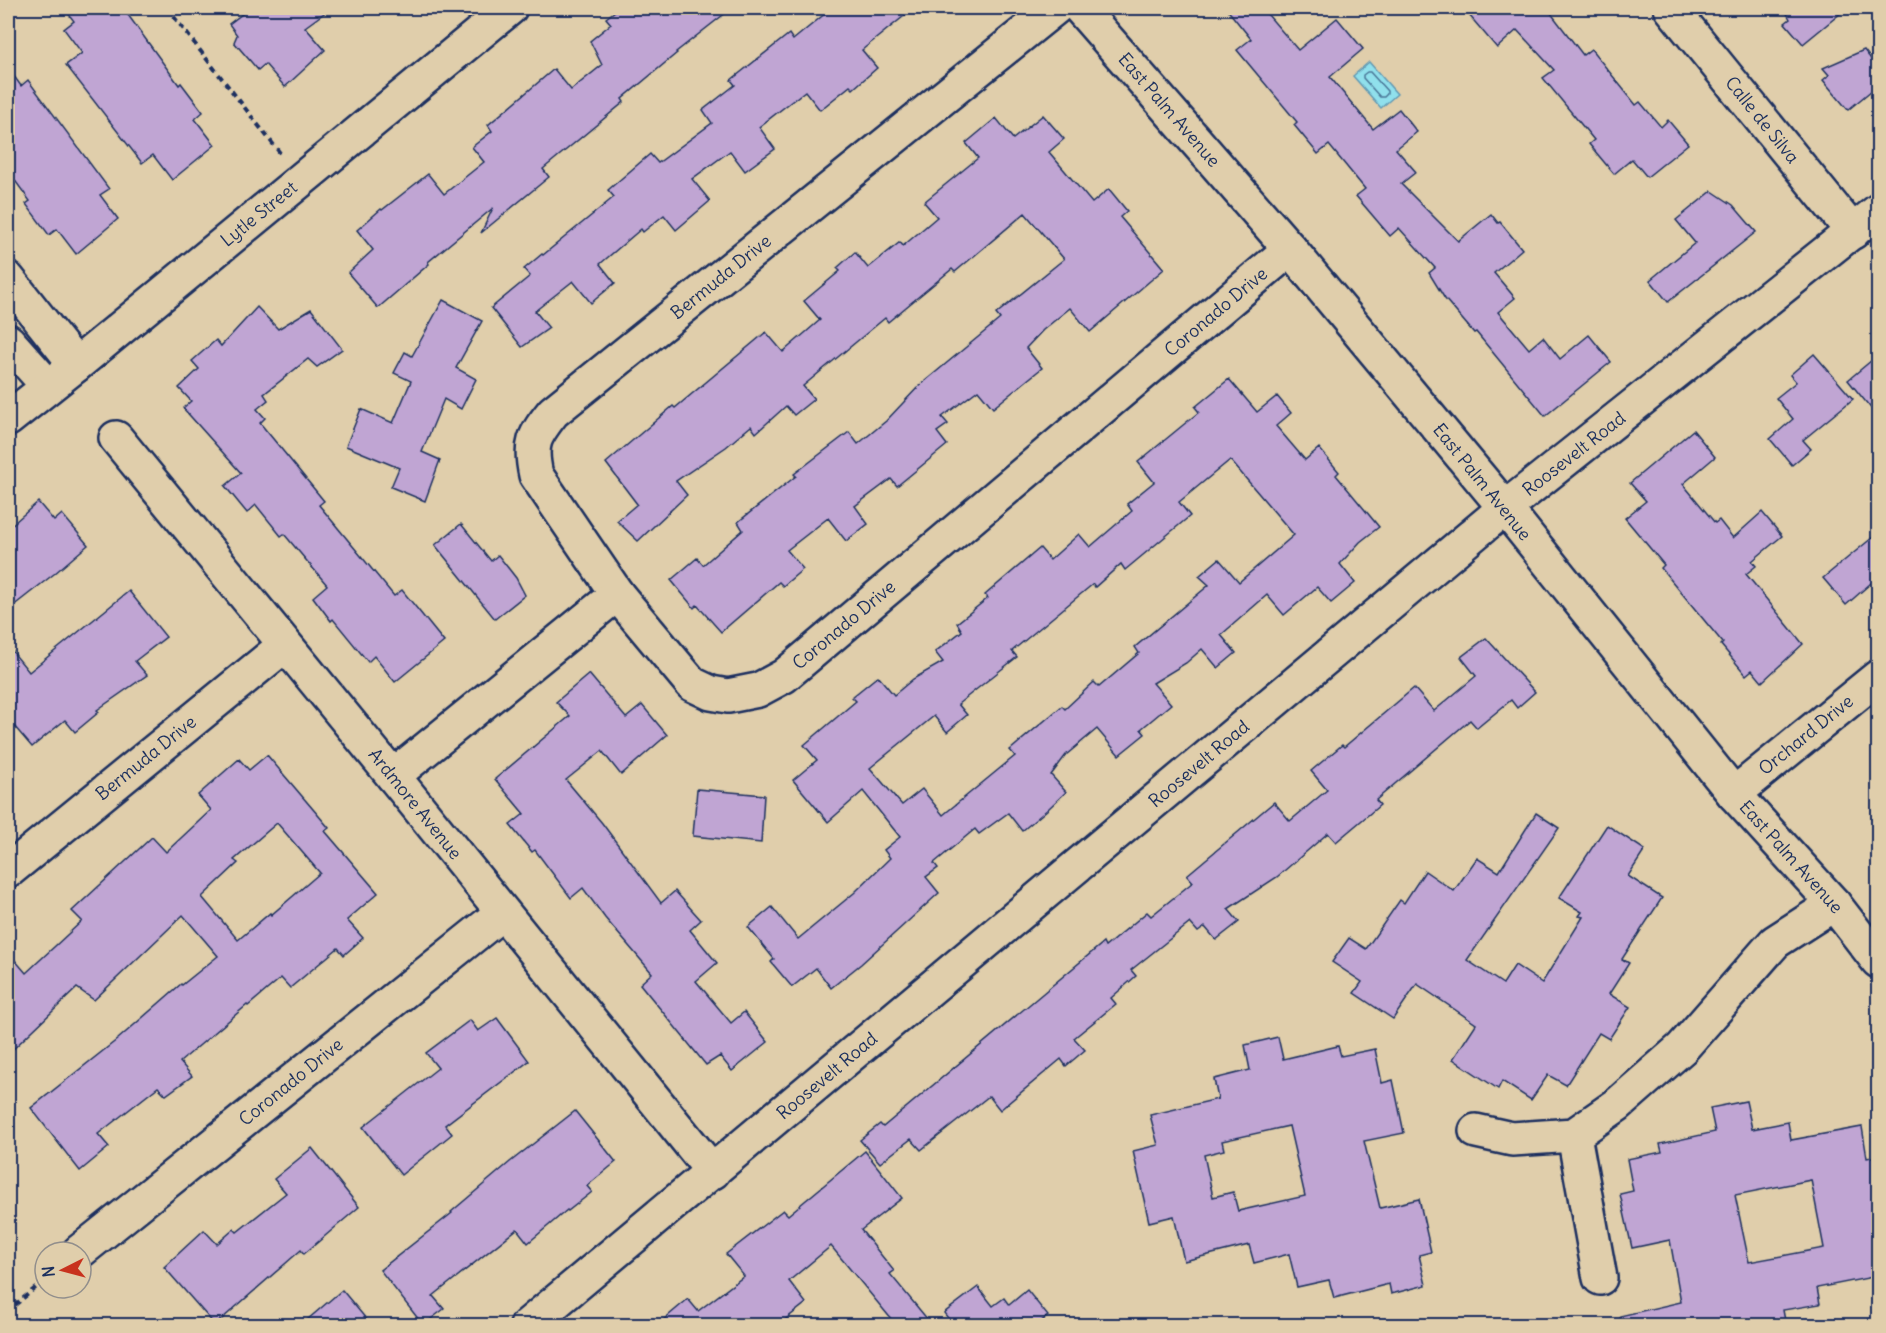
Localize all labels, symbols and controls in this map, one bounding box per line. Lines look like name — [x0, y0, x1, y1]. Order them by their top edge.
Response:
street label: East Palm Avenue — [1113, 48, 1225, 172]
street label: Calle de Silva — [1720, 71, 1805, 168]
street label: Lytle Street — [216, 176, 302, 251]
street label: Bermuda Drive — [666, 229, 776, 324]
street label: Coronado Drive — [1160, 262, 1272, 361]
street label: Roosevelt Road — [1518, 406, 1630, 501]
street label: East Palm Avenue — [1428, 418, 1537, 545]
street label: Coronado Drive — [788, 575, 900, 674]
street label: Orchard Drive — [1754, 689, 1858, 780]
street label: Bermuda Drive — [91, 710, 201, 805]
street label: Roosevelt Road — [1144, 715, 1254, 812]
street label: Ardmore Avenue — [364, 743, 467, 864]
street label: East Palm Avenue — [1735, 795, 1848, 918]
street label: Roosevelt Road — [772, 1027, 882, 1124]
street label: Coronado Drive — [234, 1033, 347, 1131]
north arrow — [33, 1240, 93, 1300]
text: N — [38, 1265, 59, 1278]

